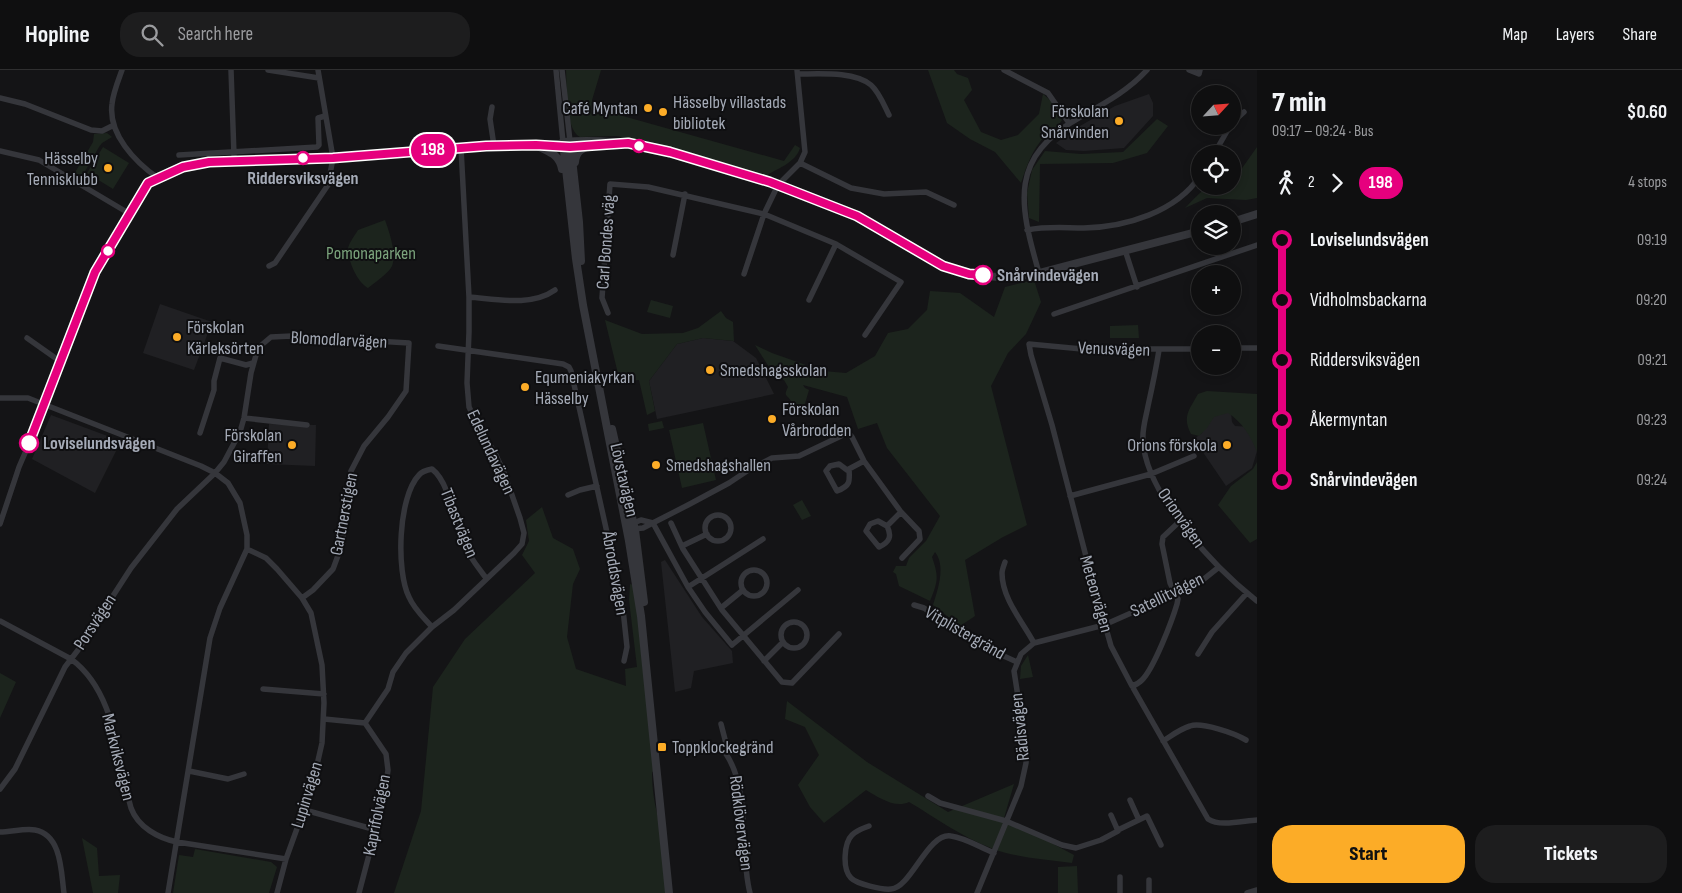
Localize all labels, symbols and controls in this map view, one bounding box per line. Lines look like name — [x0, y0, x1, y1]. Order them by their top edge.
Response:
search box — [120, 12, 470, 57]
text: Hopline — [25, 20, 90, 49]
icon: search — [138, 21, 166, 49]
text: Search here — [178, 23, 253, 46]
text: Map — [1503, 24, 1528, 45]
text: Layers — [1556, 24, 1595, 45]
text: Share — [1623, 24, 1657, 45]
north arrow — [1191, 85, 1241, 135]
map controls — [1191, 85, 1241, 375]
text: 7 min — [1272, 86, 1326, 119]
place label: Hässelby villastads bibliotek — [673, 92, 786, 134]
place label: Café Myntan — [562, 98, 638, 119]
place label: Förskolan Snårvinden — [1041, 101, 1109, 143]
text: $0.60 — [1627, 101, 1667, 124]
marker: Café Myntan — [642, 102, 654, 114]
marker: Hässelby villastads bibliotek — [657, 106, 669, 118]
marker: Förskolan Snårvinden — [1113, 115, 1125, 127]
text: 09:17 – 09:24 · Bus — [1272, 122, 1373, 141]
line badge: 198 — [404, 134, 462, 166]
text: 198 — [421, 139, 445, 160]
unlabelled marker — [632, 139, 646, 153]
button: locate — [1191, 145, 1241, 195]
place label: Hässelby Tennisklubb — [27, 148, 98, 190]
marker: Riddersviksvägen — [296, 151, 310, 165]
marker: Hässelby Tennisklubb — [102, 162, 114, 174]
place label: Riddersviksvägen — [247, 168, 359, 189]
icon: walk — [1272, 169, 1300, 197]
icon: forward — [1323, 169, 1351, 197]
text: 198 — [1369, 172, 1393, 193]
text: 2 — [1308, 173, 1315, 192]
text: 4 stops — [1628, 173, 1667, 192]
street label: Carl Bondes väg — [592, 194, 620, 290]
button: layers — [1191, 205, 1241, 255]
text: Loviselundsvägen — [1310, 229, 1429, 252]
text: 09:19 — [1637, 231, 1667, 250]
park label: Pomonaparken — [326, 243, 416, 264]
unlabelled marker — [101, 244, 115, 258]
marker: Snårvindevägen — [973, 265, 993, 285]
place label: Snårvindevägen — [997, 265, 1099, 286]
button: + — [1191, 265, 1241, 315]
text: Vidholmsbackarna — [1310, 289, 1427, 312]
text: 09:20 — [1636, 291, 1667, 310]
place label: Förskolan Kärleksörten — [187, 317, 264, 359]
button: − — [1191, 325, 1241, 375]
street label: Blomodlarvägen — [290, 327, 388, 353]
marker: Förskolan Kärleksörten — [171, 331, 183, 343]
street label: Venusvägen — [1078, 337, 1150, 361]
text: Riddersviksvägen — [1310, 349, 1420, 372]
text: 09:21 — [1638, 351, 1667, 370]
place label: Smedshagsskolan — [720, 360, 827, 381]
marker: Smedshagsskolan — [704, 364, 716, 376]
place label: Equmeniakyrkan Hässelby — [535, 367, 635, 409]
marker: Equmeniakyrkan Hässelby — [519, 381, 531, 393]
place label: Förskolan Vårbrodden — [782, 399, 851, 441]
street label: Edelundavägen — [462, 406, 520, 498]
text: Åkermyntan — [1310, 409, 1387, 432]
text: 09:23 — [1636, 411, 1667, 430]
marker: Förskolan Vårbrodden — [766, 413, 778, 425]
place label: Förskolan Giraffen — [225, 425, 282, 467]
marker: Loviselundsvägen — [19, 433, 39, 453]
place label: Loviselundsvägen — [43, 433, 155, 454]
place label: Orions förskola — [1127, 435, 1217, 456]
marker: Förskolan Giraffen — [286, 439, 298, 451]
marker: Orions förskola — [1221, 439, 1233, 451]
street label: Lövstavägen — [605, 441, 643, 519]
place label: Smedshagshallen — [666, 455, 771, 476]
marker: Smedshagshallen — [650, 459, 662, 471]
text: Snårvindevägen — [1310, 469, 1417, 492]
street label: Gartnerstigen — [326, 471, 362, 557]
text: 09:24 — [1637, 471, 1667, 490]
street label: Orionvägen — [1153, 484, 1209, 552]
street label: Tibastvägen — [436, 485, 482, 561]
street label: Åbroddsvägen — [597, 528, 633, 617]
street label: Meteorvägen — [1075, 553, 1117, 635]
street label: Satellitvägen — [1127, 568, 1207, 622]
street label: Porsvägen — [69, 590, 121, 654]
street label: Vitplistergränd — [921, 602, 1009, 664]
street label: Rädisvägen — [1006, 692, 1034, 762]
street label: Markviksvägen — [97, 711, 139, 803]
place label: Toppklockegränd — [672, 737, 773, 758]
marker: Toppklockegränd — [656, 741, 668, 753]
street label: Lupinvägen — [287, 759, 327, 831]
street label: Kaprifolvägen — [359, 773, 395, 857]
street label: Rödklövervägen — [725, 774, 757, 872]
button: Start — [1272, 825, 1465, 883]
button: Tickets — [1475, 825, 1667, 883]

